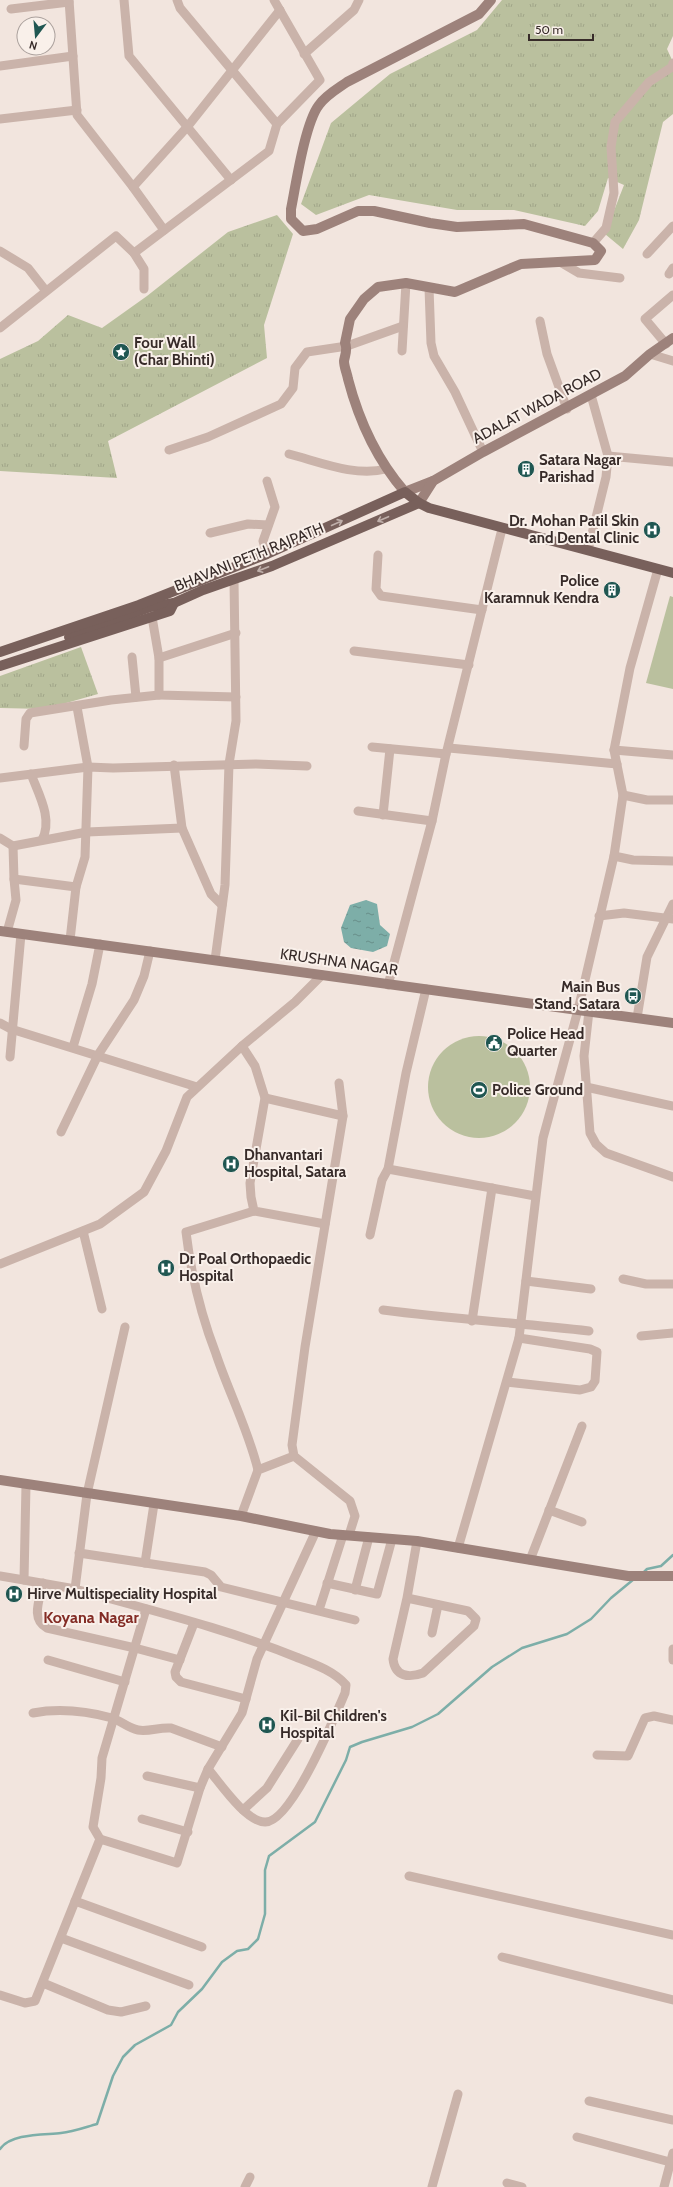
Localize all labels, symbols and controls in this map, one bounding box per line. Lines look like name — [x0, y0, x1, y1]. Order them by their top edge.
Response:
north arrow — [16, 16, 56, 56]
scale bar — [529, 16, 593, 42]
text: 50 m — [535, 22, 563, 37]
text: N — [28, 38, 39, 53]
place label: Four Wall (Char Bhinti) — [134, 334, 215, 369]
place icon: Four Wall (Char Bhinti) — [111, 342, 131, 362]
street label: ADALAT WADA ROAD — [470, 364, 605, 448]
place label: Satara Nagar Parishad — [539, 451, 621, 486]
building icon: Satara Nagar Parishad — [516, 459, 536, 479]
place label: Dr. Mohan Patil Skin and Dental Clinic — [509, 512, 639, 547]
one-way arrow — [377, 515, 389, 523]
street label: BHAVANI PETH RAJPATH — [172, 519, 326, 595]
one-way arrow — [330, 519, 342, 526]
hospital icon: Dr. Mohan Patil Skin and Dental Clinic — [642, 520, 662, 540]
one-way arrow — [257, 566, 269, 573]
place label: Police Karamnuk Kendra — [484, 572, 600, 607]
building icon: Police Karamnuk Kendra — [602, 580, 622, 600]
street label: KRUSHNA NAGAR — [279, 945, 399, 979]
place label: Main Bus Stand, Satara — [534, 978, 621, 1013]
bus stop icon: Main Bus Stand, Satara — [623, 986, 643, 1006]
place label: Police Head Quarter — [507, 1025, 584, 1060]
public building icon: Police Head Quarter — [484, 1033, 504, 1053]
sports icon: Police Ground — [469, 1080, 489, 1100]
place label: Police Ground — [492, 1081, 583, 1099]
place label: Dhanvantari Hospital, Satara — [244, 1146, 347, 1181]
hospital icon: Dhanvantari Hospital, Satara — [221, 1154, 241, 1174]
place label: Dr Poal Orthopaedic Hospital — [179, 1250, 311, 1285]
hospital icon: Dr Poal Orthopaedic Hospital — [156, 1258, 176, 1278]
hospital icon: Hirve Multispeciality Hospital — [4, 1584, 24, 1604]
place label: Hirve Multispeciality Hospital — [27, 1585, 217, 1603]
district label: Koyana Nagar — [43, 1608, 140, 1627]
place label: Kil-Bil Children's Hospital — [280, 1707, 387, 1742]
hospital icon: Kil-Bil Children's Hospital — [257, 1715, 277, 1735]

